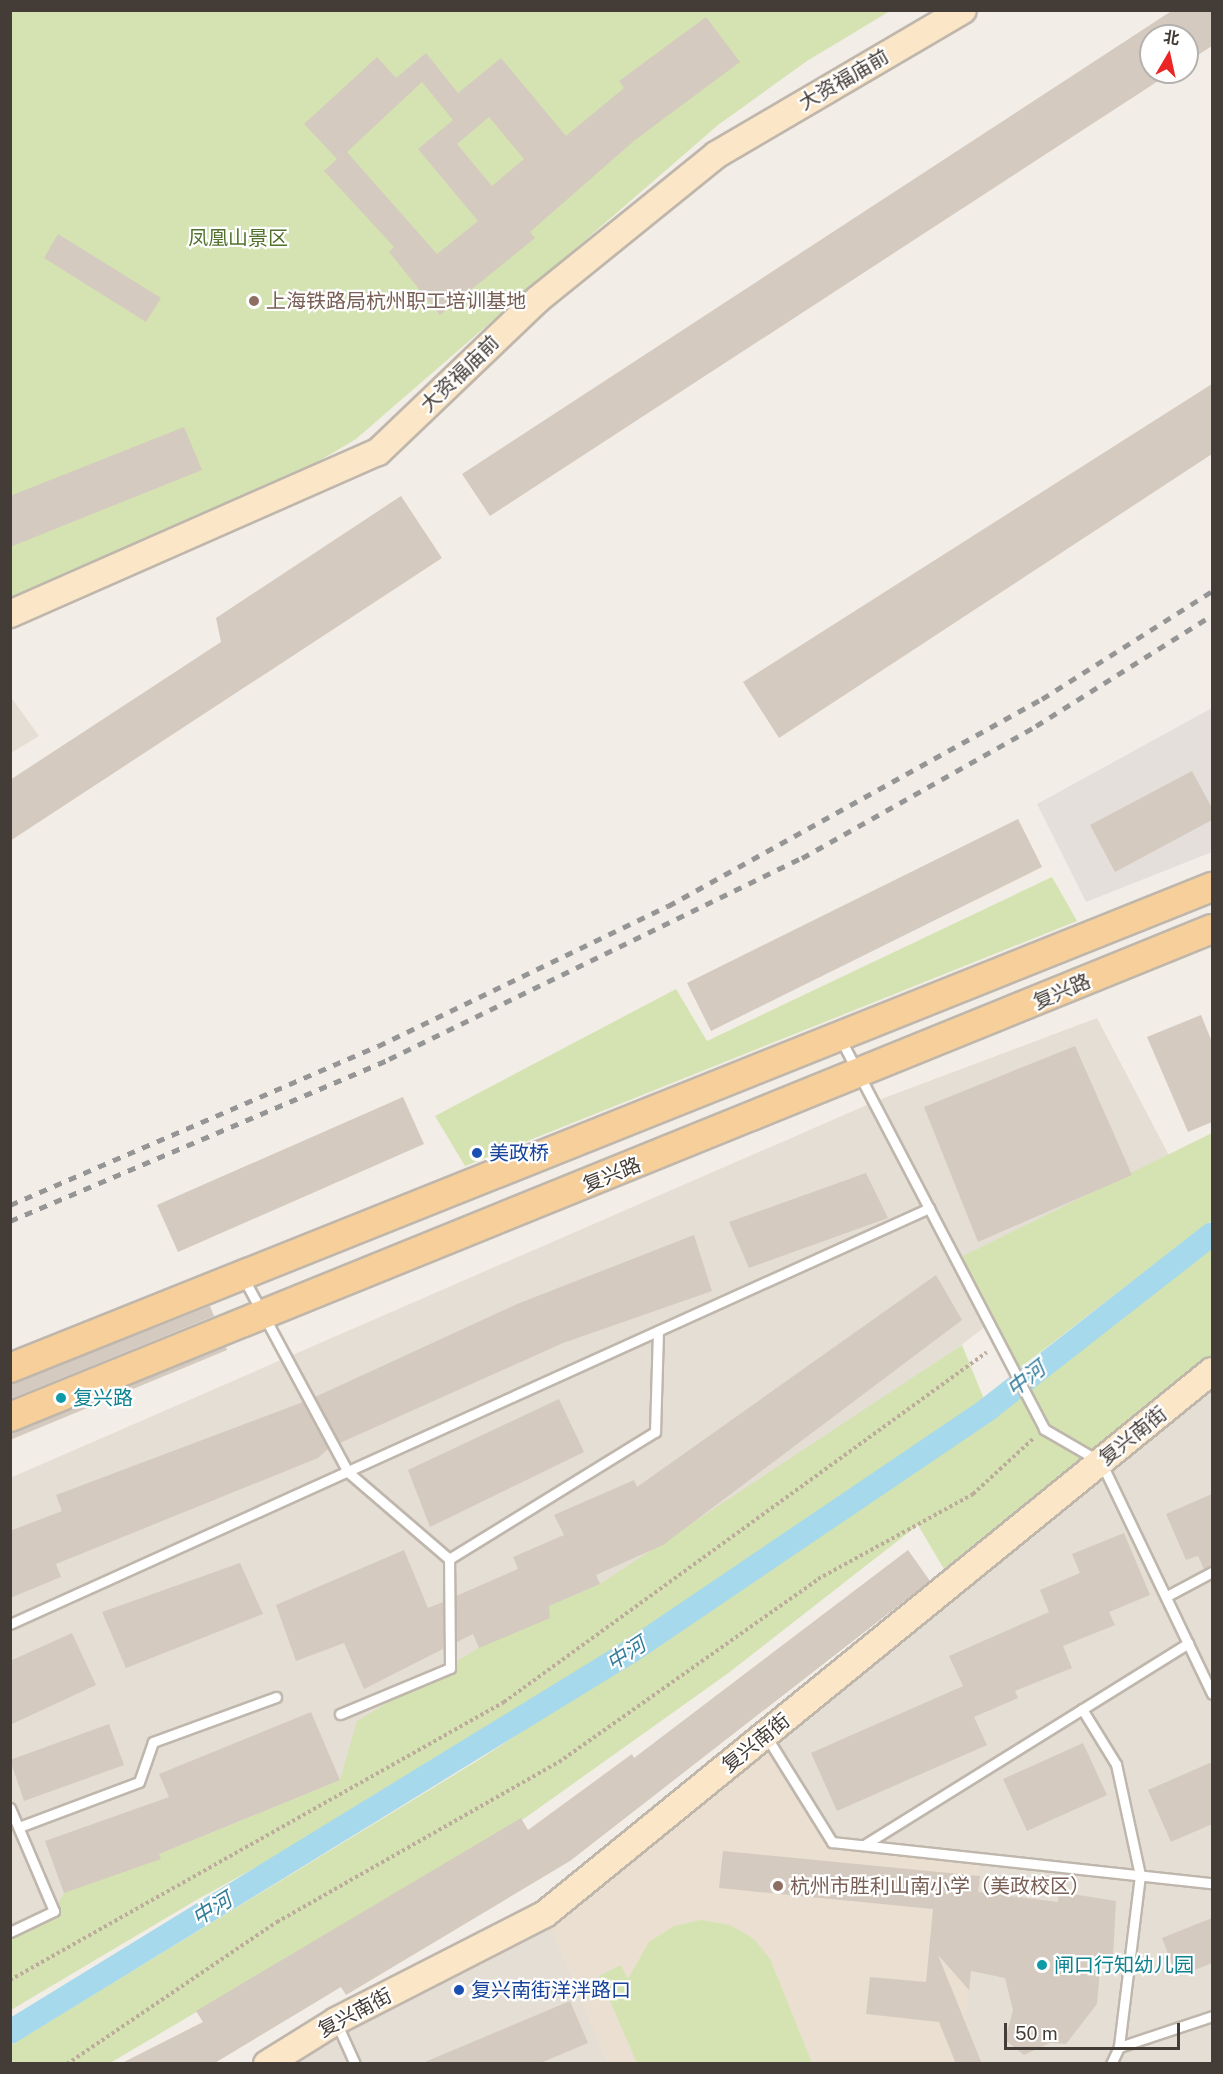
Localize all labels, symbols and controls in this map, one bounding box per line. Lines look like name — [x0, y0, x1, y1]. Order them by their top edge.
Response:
north arrow — [1139, 24, 1199, 84]
text: 北 — [1162, 27, 1181, 48]
street label: 大资福庙前 — [795, 45, 893, 115]
park label: 凤凰山景区 — [188, 226, 288, 250]
place label: 上海铁路局杭州职工培训基地 — [266, 289, 526, 313]
marker: 上海铁路局杭州职工培训基地 — [247, 294, 261, 308]
street label: 大资福庙前 — [416, 331, 504, 417]
street label: 复兴路 — [1030, 969, 1094, 1015]
place label: 美政桥 — [489, 1141, 549, 1165]
marker: 美政桥 — [470, 1146, 484, 1160]
street label: 复兴路 — [580, 1153, 644, 1197]
water label: 中河 — [1002, 1356, 1050, 1402]
place label: 复兴路 — [73, 1386, 133, 1410]
marker: 复兴路 — [54, 1391, 68, 1405]
street label: 复兴南街 — [1094, 1402, 1172, 1470]
water label: 中河 — [602, 1632, 650, 1676]
street label: 复兴南街 — [717, 1709, 795, 1777]
place label: 杭州市胜利山南小学（美政校区） — [790, 1874, 1090, 1898]
marker: 杭州市胜利山南小学（美政校区） — [771, 1879, 785, 1893]
water label: 中河 — [188, 1887, 236, 1931]
place label: 闸口行知幼儿园 — [1054, 1953, 1194, 1977]
marker: 闸口行知幼儿园 — [1035, 1958, 1049, 1972]
place label: 复兴南街洋泮路口 — [471, 1978, 631, 2002]
marker: 复兴南街洋泮路口 — [452, 1983, 466, 1997]
street label: 复兴南街 — [314, 1984, 396, 2042]
scale bar — [1007, 2011, 1182, 2049]
text: 50 m — [1015, 2023, 1058, 2044]

